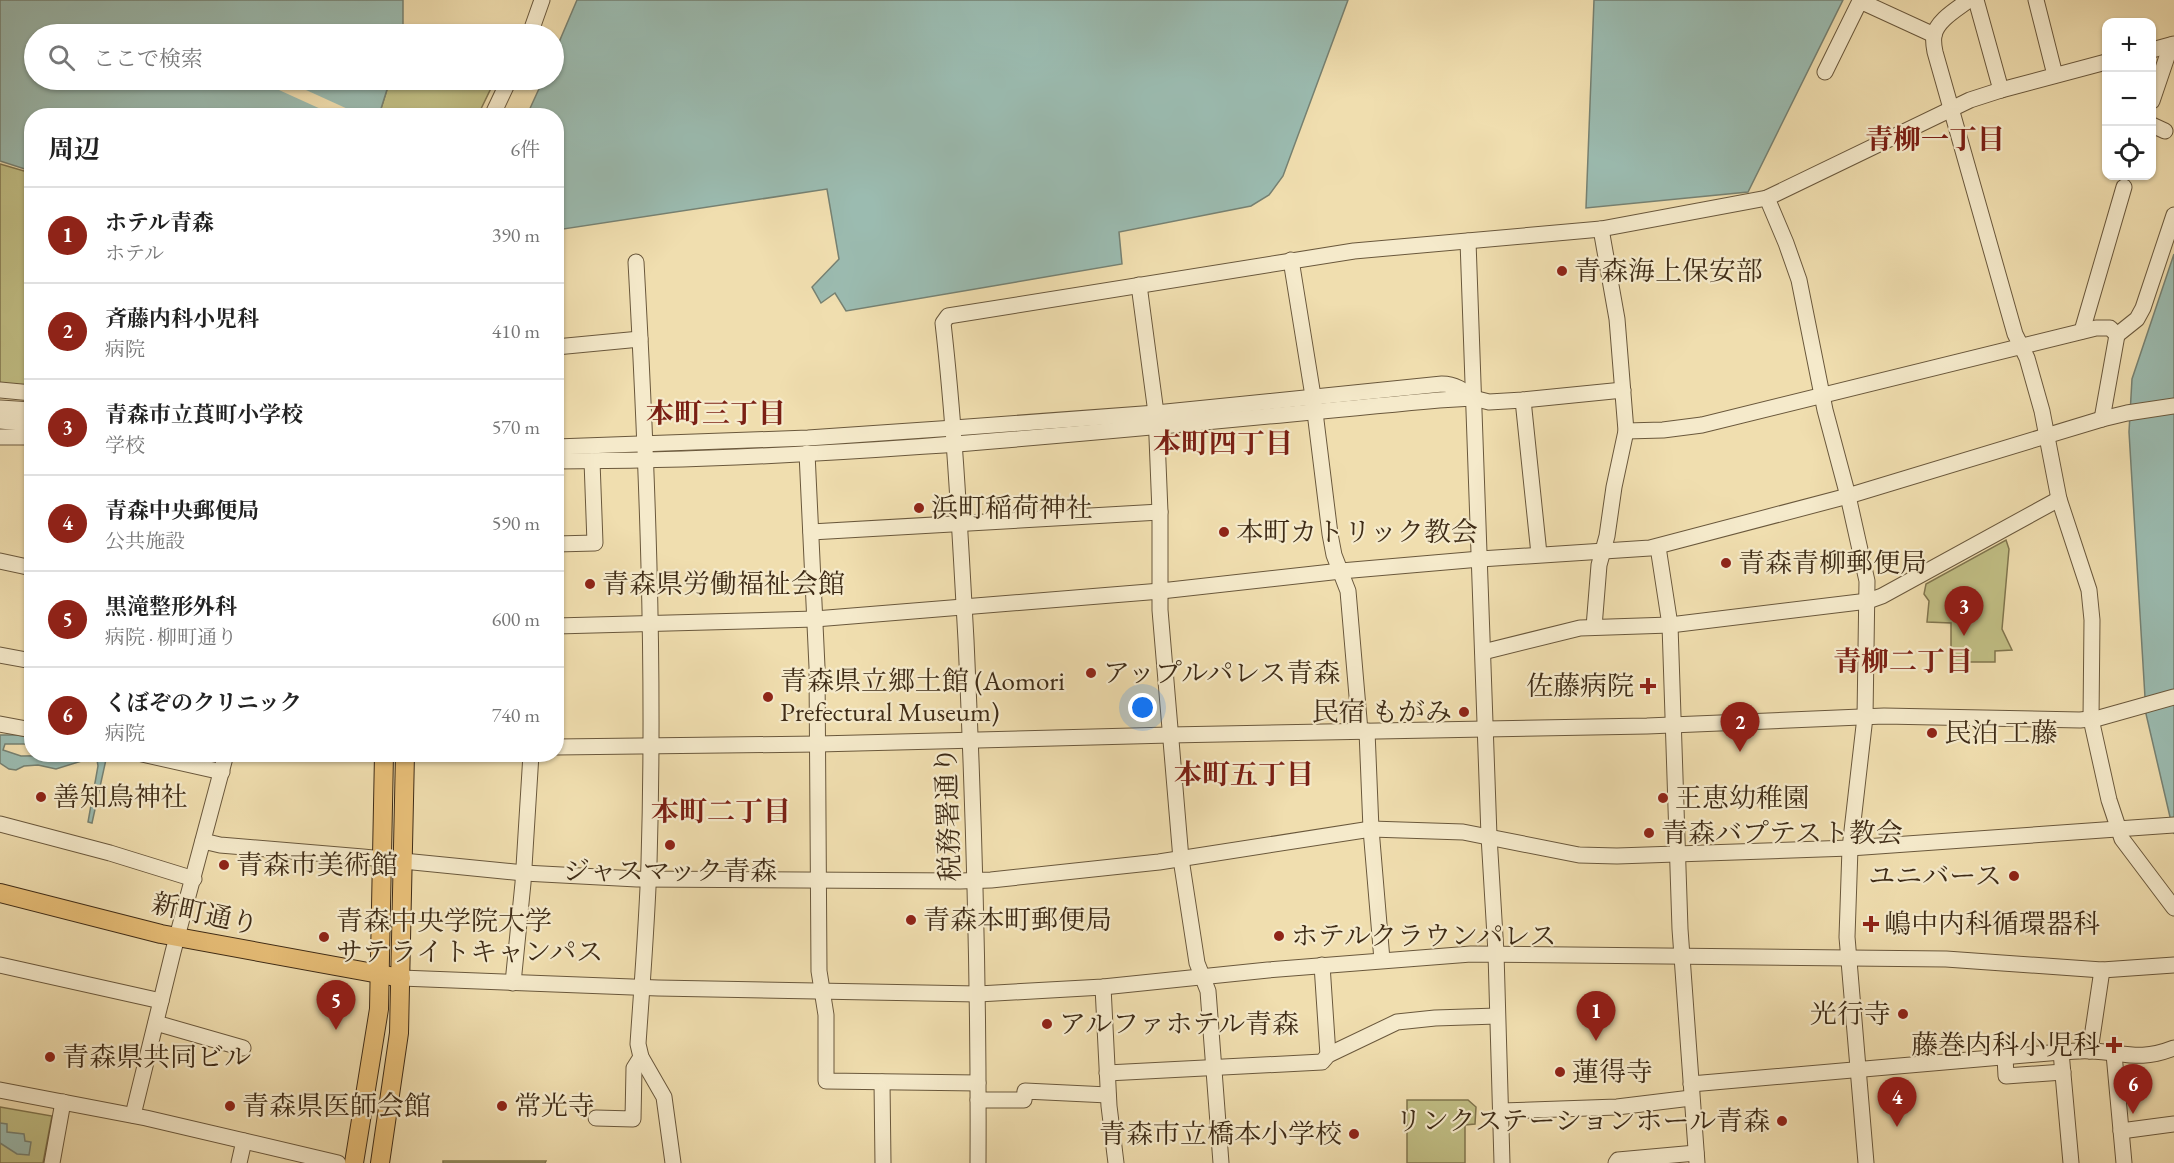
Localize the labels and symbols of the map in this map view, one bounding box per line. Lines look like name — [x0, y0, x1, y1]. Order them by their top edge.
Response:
district label: 青柳一丁目 — [1865, 121, 2005, 157]
place label: 青森海上保安部 — [1574, 253, 1763, 288]
marker: 青森海上保安部 — [1555, 264, 1569, 278]
district label: 本町三丁目 — [646, 395, 786, 431]
district label: 本町四丁目 — [1153, 425, 1293, 461]
place label: 浜町稲荷神社 — [931, 490, 1093, 525]
marker: 浜町稲荷神社 — [912, 501, 926, 515]
place label: 本町カトリック教会 — [1236, 514, 1478, 549]
marker: 本町カトリック教会 — [1217, 525, 1231, 539]
place label: 青森青柳郵便局 — [1738, 545, 1927, 580]
marker: 青森青柳郵便局 — [1719, 556, 1733, 570]
place label: 青森県労働福祉会館 — [602, 566, 845, 601]
marker: 青森県労働福祉会館 — [583, 577, 597, 591]
pin: 3 — [1944, 586, 1984, 636]
district label: 青柳二丁目 — [1833, 643, 1973, 679]
place label: アップルパレス青森 — [1103, 655, 1340, 690]
place label: 青森県立郷土館 (Aomori Prefectural Museum) — [780, 663, 1065, 729]
marker: アップルパレス青森 — [1084, 666, 1098, 680]
place label: 佐藤病院 — [1526, 668, 1634, 703]
marker: 佐藤病院 — [1639, 677, 1657, 695]
marker: 青森県立郷土館 (Aomori Prefectural Museum) — [761, 690, 775, 704]
your location — [1128, 693, 1157, 722]
place label: 民宿 もがみ — [1312, 694, 1452, 729]
pin: 2 — [1720, 702, 1760, 752]
marker: 民宿 もがみ — [1457, 705, 1471, 719]
place label: 民泊 工藤 — [1944, 715, 2057, 750]
marker: 民泊 工藤 — [1925, 726, 1939, 740]
street label: 税務署通り — [928, 746, 967, 882]
district label: 本町五丁目 — [1174, 756, 1314, 792]
place label: 善知鳥神社 — [53, 779, 188, 814]
place label: 王恵幼稚園 — [1675, 780, 1810, 815]
marker: 善知鳥神社 — [34, 790, 48, 804]
marker: 王恵幼稚園 — [1656, 791, 1670, 805]
district label: 本町二丁目 — [651, 793, 791, 829]
place label: 青森バプテスト教会 — [1661, 815, 1903, 850]
marker: 青森バプテスト教会 — [1642, 826, 1656, 840]
marker: ジャスマック青森 — [663, 838, 677, 852]
place label: 青森市美術館 — [236, 847, 398, 882]
place label: ジャスマック青森 — [563, 853, 777, 888]
marker: 青森市美術館 — [217, 858, 231, 872]
place label: ユニバース — [1868, 858, 2002, 893]
marker: ユニバース — [2007, 869, 2021, 883]
street label: 新町通り — [149, 885, 262, 942]
place label: 青森本町郵便局 — [923, 902, 1112, 937]
place label: 青森中央学院大学 サテライトキャンパス — [336, 903, 603, 969]
place label: 嶋中内科循環器科 — [1884, 906, 2100, 941]
marker: 青森本町郵便局 — [904, 913, 918, 927]
marker: 嶋中内科循環器科 — [1862, 915, 1880, 933]
place label: ホテルクラウンパレス — [1291, 918, 1556, 953]
marker: ホテルクラウンパレス — [1272, 929, 1286, 943]
marker: 青森中央学院大学 サテライトキャンパス — [317, 930, 331, 944]
pin: 5 — [316, 980, 356, 1030]
pin: 1 — [1576, 992, 1616, 1041]
place label: 光行寺 — [1810, 996, 1891, 1031]
place label: アルファホテル青森 — [1059, 1006, 1299, 1041]
marker: 光行寺 — [1896, 1007, 1910, 1021]
marker: アルファホテル青森 — [1040, 1017, 1054, 1031]
place label: 藤巻内科小児科 — [1911, 1027, 2100, 1062]
marker: 藤巻内科小児科 — [2105, 1036, 2123, 1054]
place label: 青森県共同ビル — [62, 1039, 251, 1074]
marker: 青森県共同ビル — [43, 1050, 57, 1064]
place label: 蓮得寺 — [1572, 1054, 1653, 1089]
pin: 6 — [2114, 1064, 2152, 1114]
marker: 蓮得寺 — [1553, 1065, 1567, 1079]
pin: 4 — [1878, 1078, 1916, 1127]
place label: 青森県医師会館 — [242, 1088, 431, 1123]
place label: 常光寺 — [514, 1088, 595, 1123]
marker: 青森県医師会館 — [223, 1099, 237, 1113]
marker: 常光寺 — [495, 1099, 509, 1113]
place label: リンクステーションホール青森 — [1395, 1103, 1770, 1138]
marker: リンクステーションホール青森 — [1775, 1114, 1789, 1128]
place label: 青森市立橋本小学校 — [1099, 1116, 1342, 1151]
marker: 青森市立橋本小学校 — [1347, 1127, 1361, 1141]

